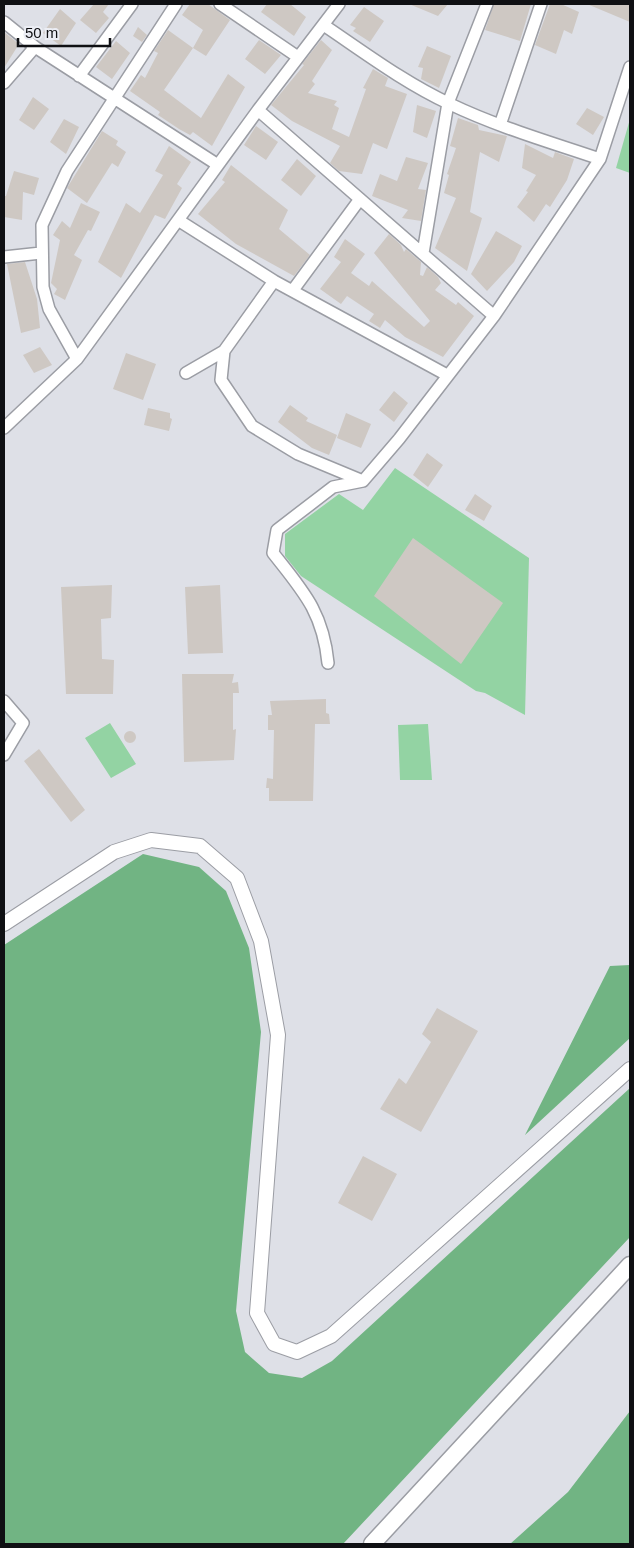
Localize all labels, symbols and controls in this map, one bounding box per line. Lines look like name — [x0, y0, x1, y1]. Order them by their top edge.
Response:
scale bar — [18, 15, 110, 47]
text: 50 m — [25, 24, 58, 41]

